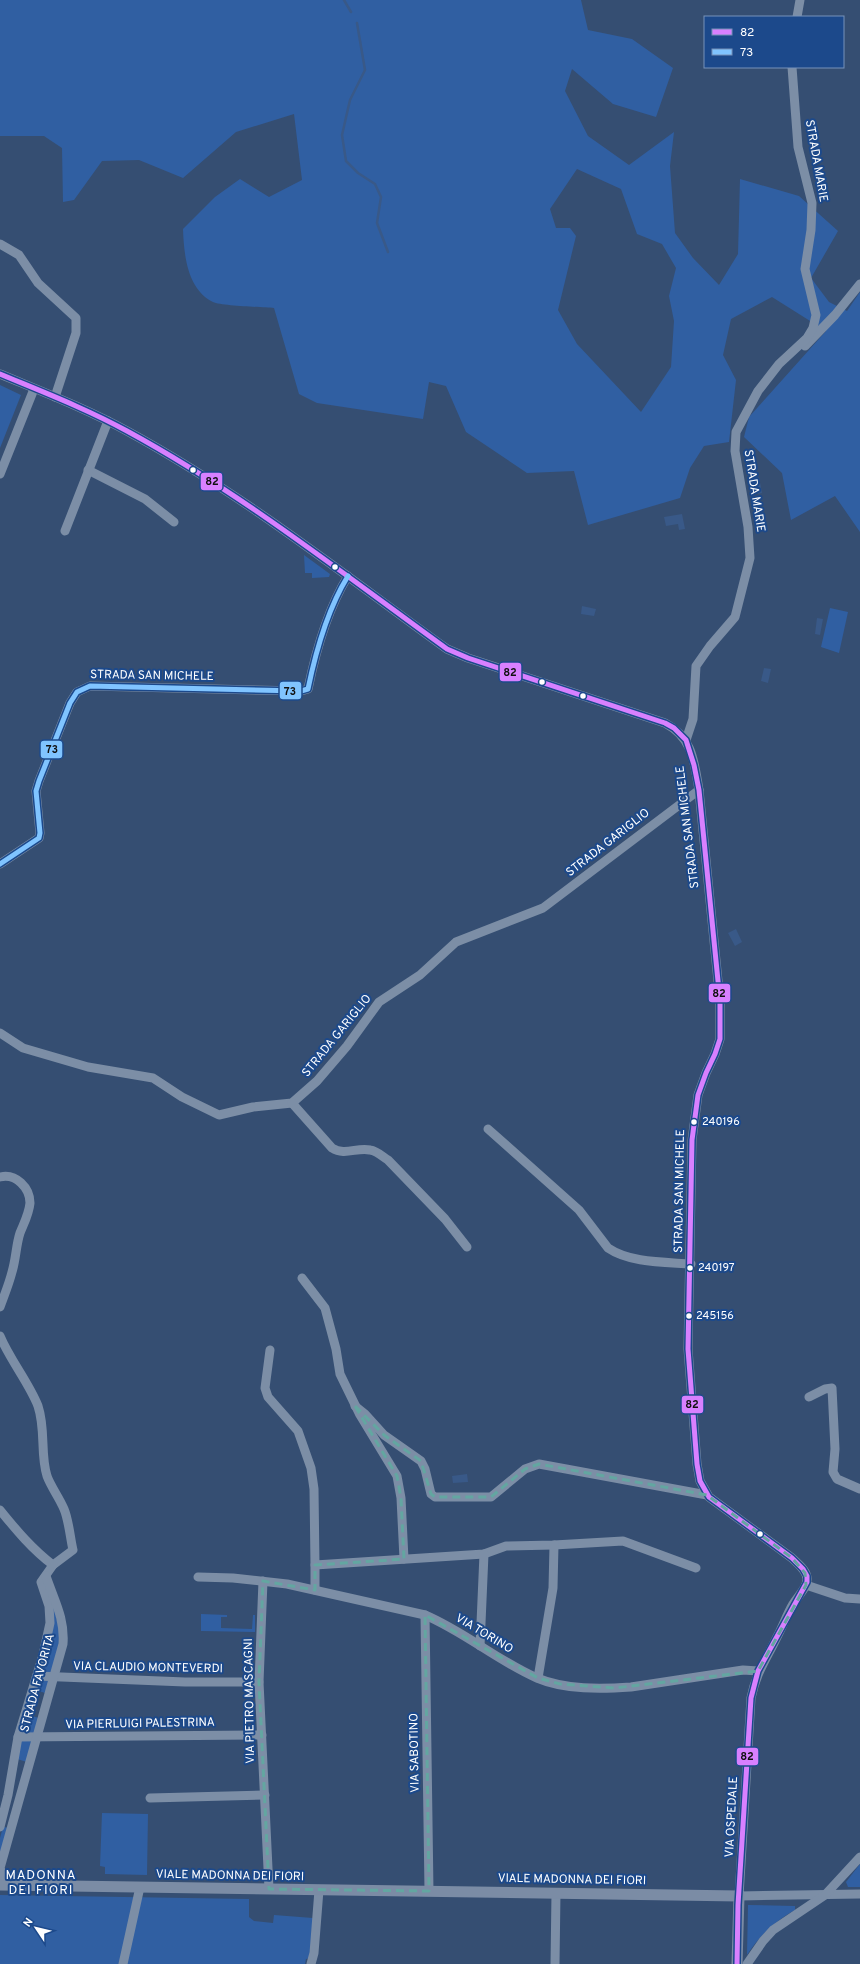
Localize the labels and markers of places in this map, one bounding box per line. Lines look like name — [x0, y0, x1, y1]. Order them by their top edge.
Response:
unlabelled marker — [188, 465, 198, 475]
unlabelled marker — [330, 562, 340, 572]
unlabelled marker — [537, 677, 547, 687]
unlabelled marker — [578, 691, 588, 701]
place label: 240196 — [702, 1115, 740, 1129]
marker: 240196 — [689, 1117, 699, 1127]
place label: 240197 — [698, 1261, 735, 1275]
marker: 240197 — [685, 1263, 695, 1273]
place label: 245156 — [696, 1309, 734, 1323]
marker: 245156 — [684, 1311, 694, 1321]
unlabelled marker — [755, 1529, 765, 1539]

